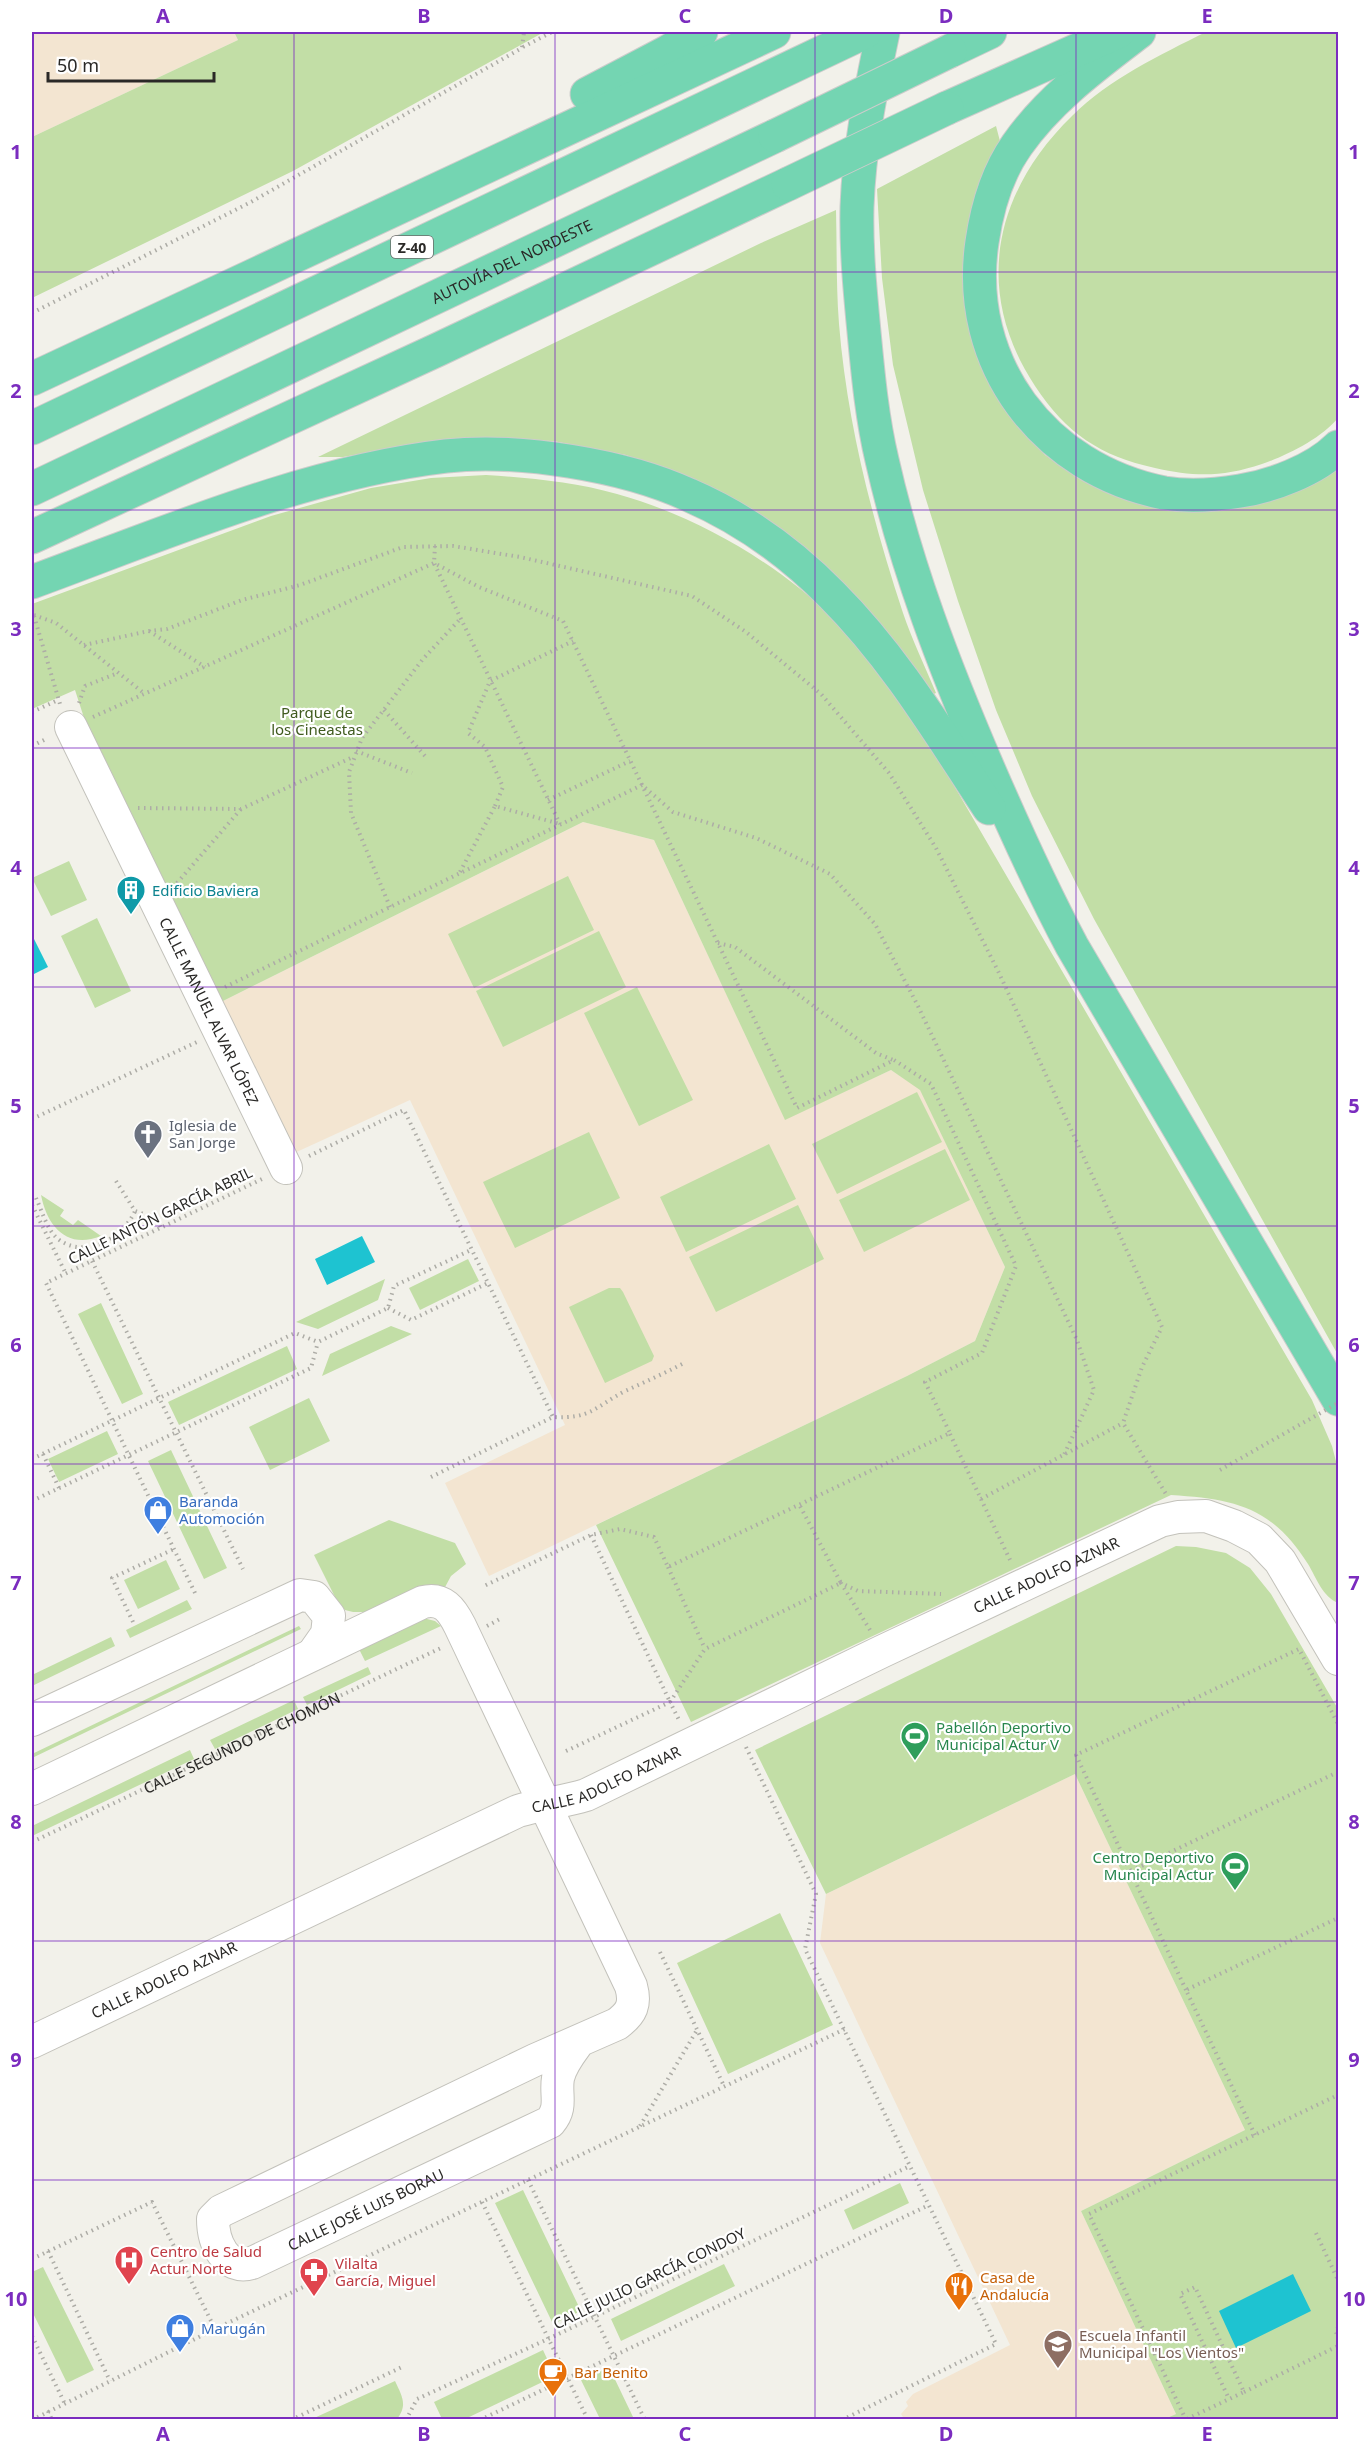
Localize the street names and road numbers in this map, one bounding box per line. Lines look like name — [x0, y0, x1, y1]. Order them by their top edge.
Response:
street label: AUTOVÍA DEL NORDESTE — [428, 214, 595, 308]
road number: Z-40 — [391, 236, 433, 258]
street label: CALLE MANUEL ALVAR LÓPEZ — [155, 914, 264, 1108]
street label: CALLE ANTÓN GARCÍA ABRIL — [65, 1162, 256, 1268]
street label: CALLE ADOLFO AZNAR — [970, 1531, 1123, 1617]
street label: CALLE SEGUNDO DE CHOMÓN — [140, 1687, 343, 1798]
street label: CALLE ADOLFO AZNAR — [530, 1741, 684, 1817]
street label: CALLE ADOLFO AZNAR — [88, 1936, 241, 2023]
street label: CALLE JOSÉ LUIS BORAU — [284, 2164, 447, 2255]
street label: CALLE JULIO GARCÍA CONDOY — [549, 2222, 749, 2333]

